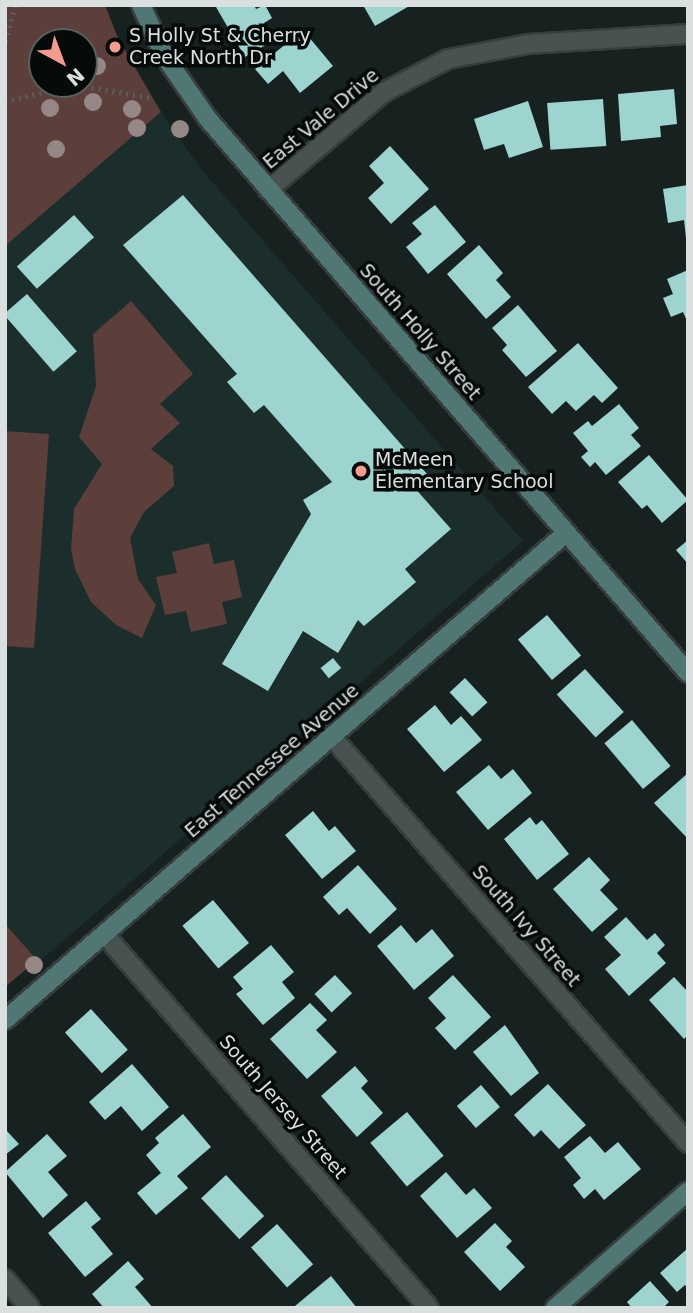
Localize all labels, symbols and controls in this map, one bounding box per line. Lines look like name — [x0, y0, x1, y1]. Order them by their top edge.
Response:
place label: S Holly St & Cherry Creek North Dr — [129, 25, 311, 69]
north arrow — [28, 28, 98, 98]
marker: S Holly St & Cherry Creek North Dr — [107, 39, 123, 55]
text: N — [62, 64, 89, 91]
street label: East Vale Drive — [259, 64, 383, 174]
street label: South Holly Street — [355, 259, 485, 405]
place label: McMeen Elementary School — [375, 449, 553, 493]
marker: McMeen Elementary School — [353, 463, 369, 479]
street label: East Tennessee Avenue — [180, 679, 364, 843]
street label: South Ivy Street — [467, 861, 585, 991]
street label: South Jersey Street — [214, 1030, 352, 1184]

